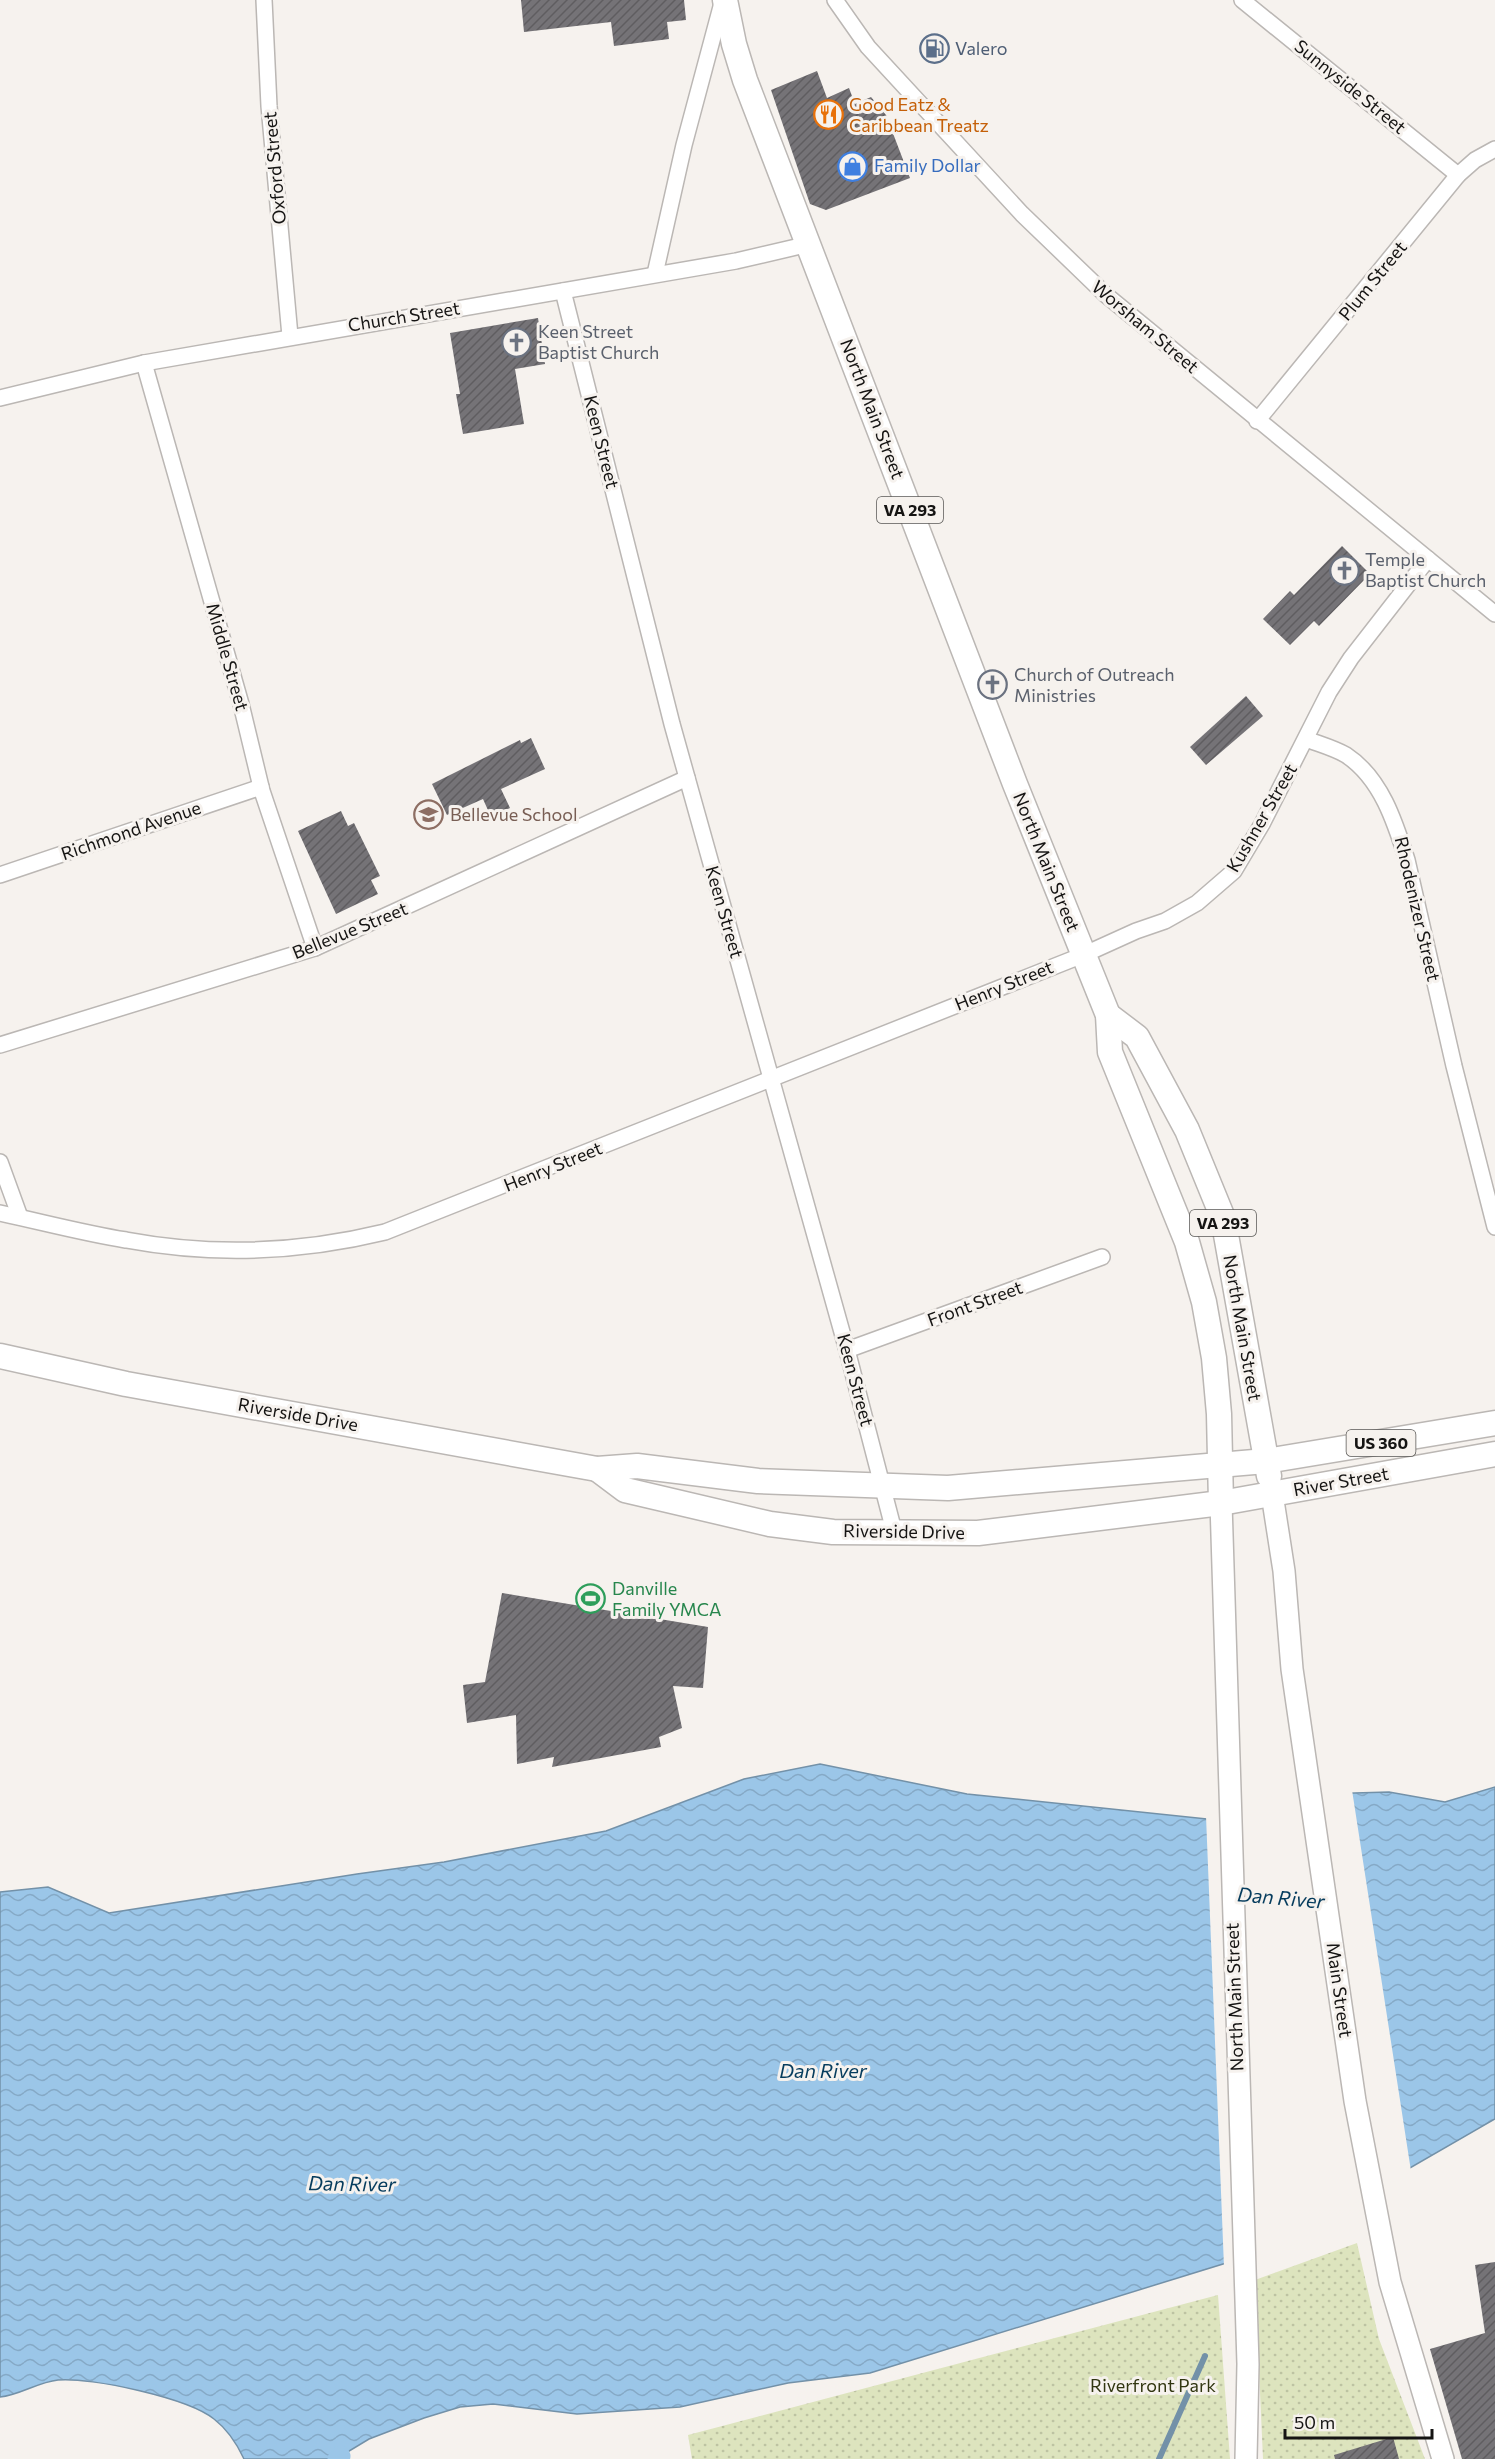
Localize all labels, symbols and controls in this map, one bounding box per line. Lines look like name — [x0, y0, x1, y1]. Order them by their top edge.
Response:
fuel station icon: Valero — [918, 33, 950, 65]
street label: Sunnyside Street — [1290, 34, 1411, 138]
place label: Valero — [955, 37, 1008, 59]
place label: Good Eatz & Caribbean Treatz — [849, 93, 989, 136]
restaurant icon: Good Eatz & Caribbean Treatz — [812, 99, 844, 131]
street label: Oxford Street — [258, 111, 290, 225]
shop icon: Family Dollar — [837, 150, 869, 182]
place label: Family Dollar — [874, 154, 981, 176]
street label: Plum Street — [1333, 236, 1411, 325]
street label: Worsham Street — [1088, 275, 1204, 377]
street label: Church Street — [346, 296, 461, 336]
place label: Keen Street Baptist Church — [538, 320, 659, 363]
church icon: Keen Street Baptist Church — [501, 326, 533, 358]
street label: North Main Street — [836, 335, 910, 482]
street label: Keen Street — [580, 393, 624, 491]
road number: VA 293 — [877, 497, 943, 523]
place label: Temple Baptist Church — [1365, 548, 1486, 591]
church icon: Temple Baptist Church — [1328, 554, 1360, 586]
street label: Middle Street — [202, 600, 254, 713]
place label: Church of Outreach Ministries — [1014, 663, 1175, 706]
church icon: Church of Outreach Ministries — [977, 669, 1009, 701]
street label: Kushner Street — [1221, 759, 1301, 876]
street label: North Main Street — [1009, 789, 1085, 935]
street label: Richmond Avenue — [58, 796, 204, 864]
school or university icon: Bellevue School — [413, 799, 445, 831]
place label: Bellevue School — [450, 803, 578, 825]
street label: Rhodenizer Street — [1391, 834, 1445, 983]
street label: Keen Street — [701, 863, 749, 960]
street label: Bellevue Street — [289, 897, 411, 963]
street label: Henry Street — [951, 955, 1056, 1015]
street label: Henry Street — [500, 1136, 605, 1196]
road number: VA 293 — [1190, 1210, 1256, 1236]
street label: North Main Street — [1219, 1253, 1267, 1403]
street label: Front Street — [924, 1276, 1025, 1330]
street label: Keen Street — [833, 1331, 879, 1429]
street label: Riverside Drive — [236, 1393, 360, 1435]
road number: US 360 — [1346, 1430, 1416, 1456]
street label: River Street — [1291, 1462, 1390, 1500]
street label: Riverside Drive — [843, 1519, 965, 1543]
place label: Danville Family YMCA — [612, 1577, 721, 1620]
sports icon: Danville Family YMCA — [575, 1583, 607, 1615]
water label: Dan River — [1236, 1881, 1327, 1913]
street label: North Main Street — [1220, 1922, 1248, 2072]
street label: Main Street — [1322, 1941, 1358, 2039]
water label: Dan River — [779, 2058, 868, 2082]
water label: Dan River — [308, 2170, 397, 2196]
park label: Riverfront Park — [1090, 2374, 1216, 2396]
scale bar — [1285, 2402, 1432, 2440]
text: 50 m — [1294, 2411, 1335, 2433]

